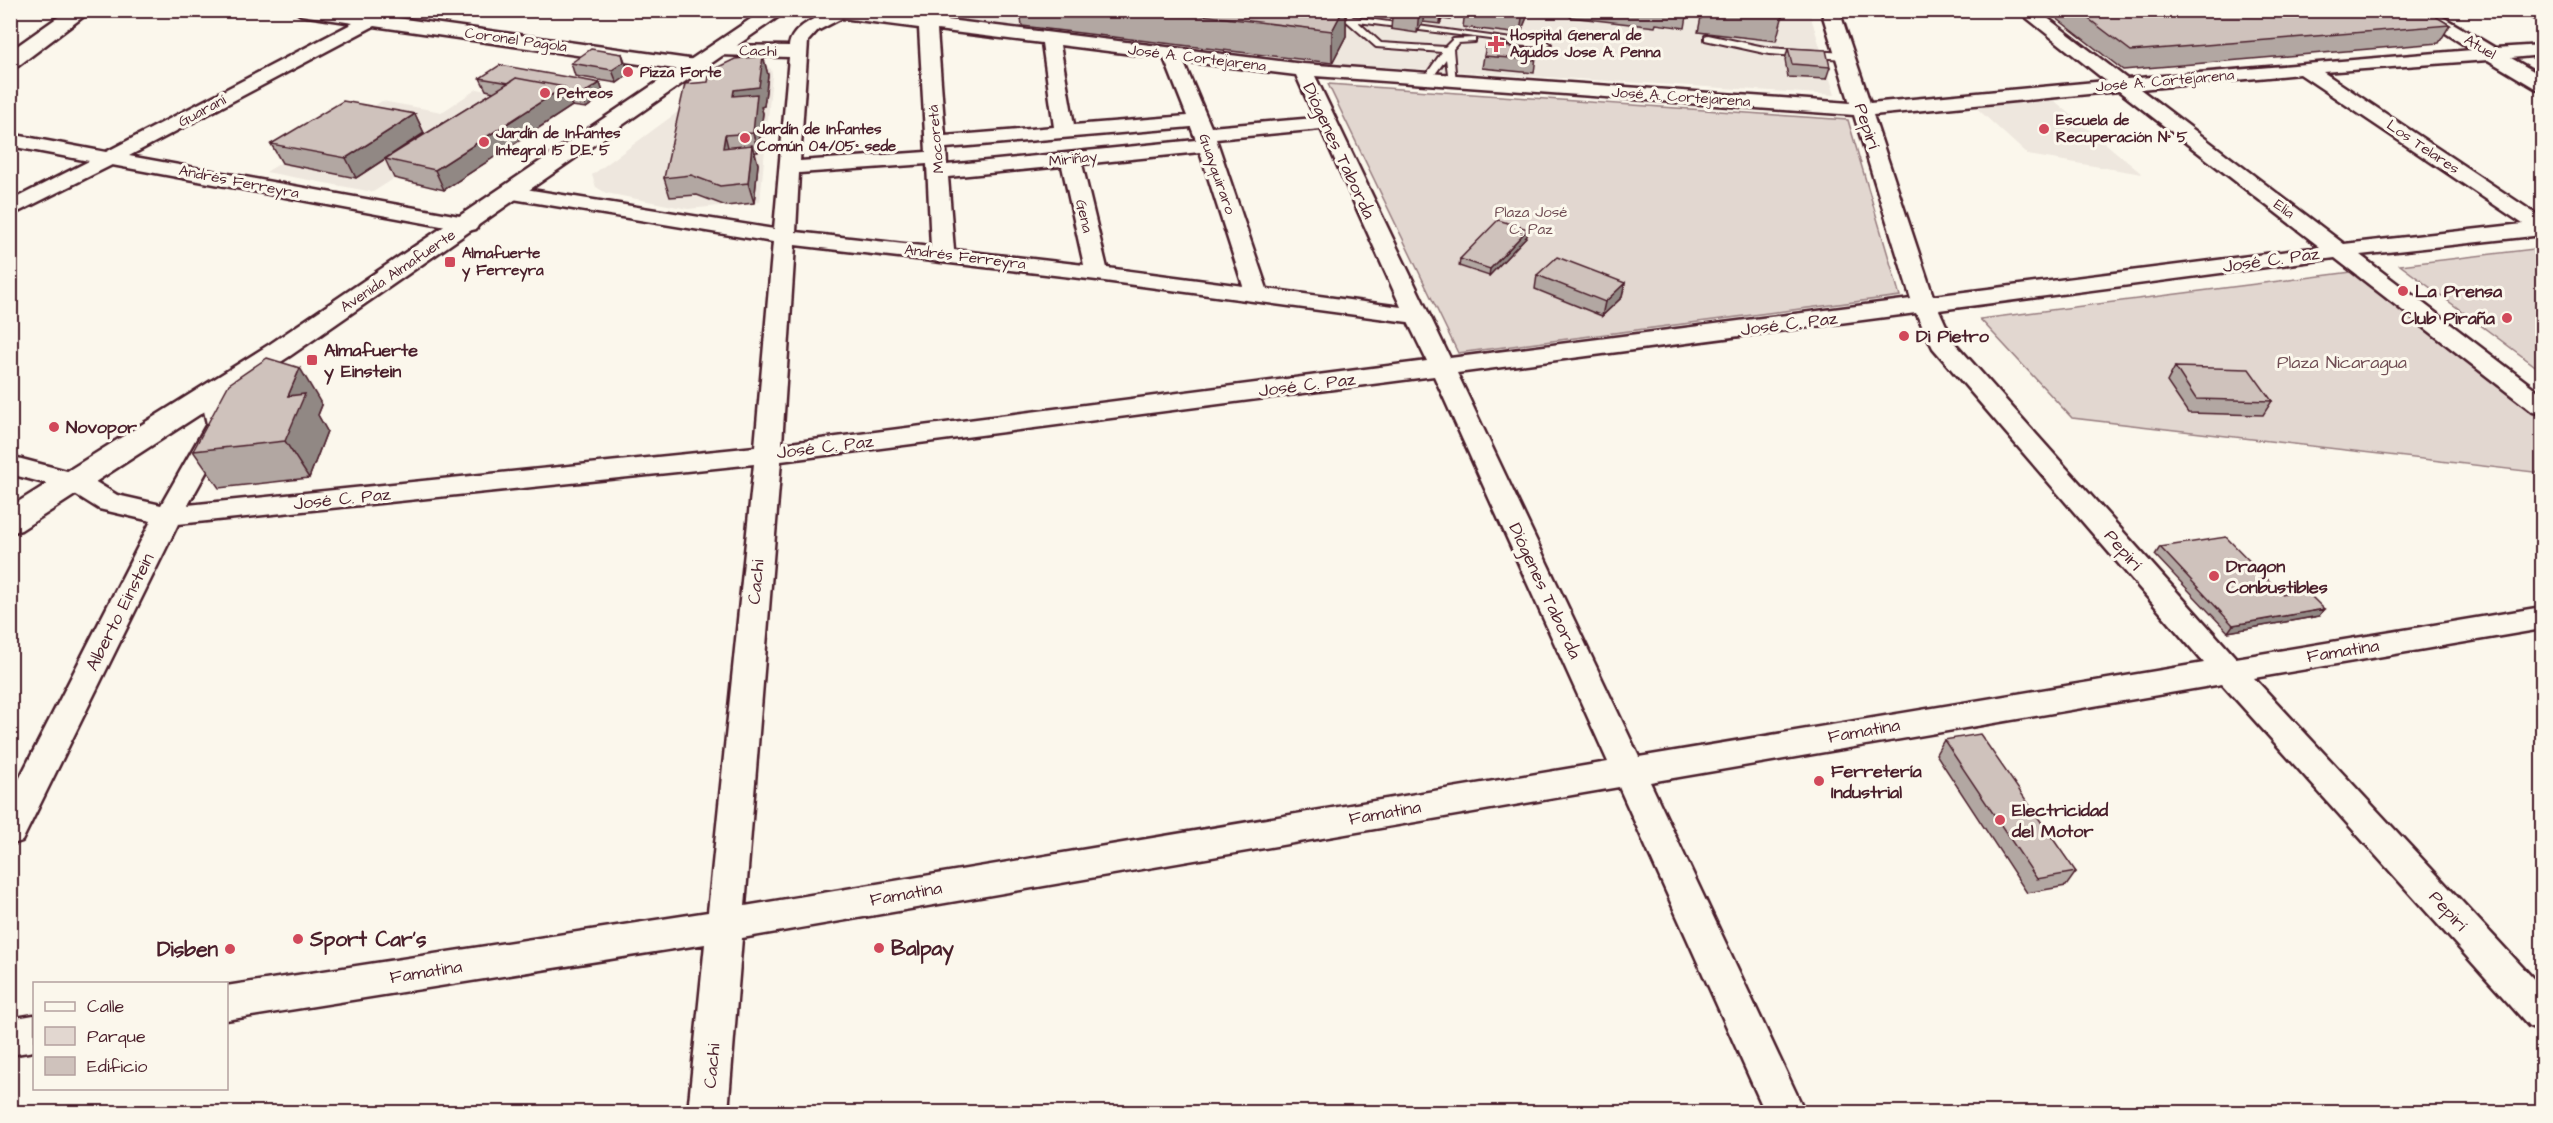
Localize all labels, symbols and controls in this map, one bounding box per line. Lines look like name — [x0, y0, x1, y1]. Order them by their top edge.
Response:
street label: Coronel Pagola — [463, 22, 569, 59]
place label: Hospital General de Agudos Jose A. Penna — [1510, 25, 1661, 65]
street label: Atuel — [2460, 29, 2500, 65]
marker: Hospital General de Agudos Jose A. Penna — [1487, 35, 1505, 53]
street label: José A. Cortejarena — [1127, 39, 1268, 77]
street label: Cachi — [739, 40, 778, 62]
place label: Pizza Forte — [640, 62, 722, 83]
street label: José A. Cortejarena — [2095, 64, 2236, 98]
marker: Pizza Forte — [621, 65, 635, 79]
street label: Diógenes Taborda — [1296, 79, 1381, 224]
street label: José A. Cortejarena — [1611, 82, 1751, 112]
place label: Petreos — [557, 83, 614, 104]
marker: Petreos — [538, 86, 552, 100]
street label: Guaraní — [174, 89, 230, 132]
street label: Pepirí — [1848, 100, 1886, 152]
street label: Mocoretá — [923, 103, 949, 174]
place label: Escuela de Recuperación N° 5 — [2056, 110, 2188, 148]
street label: Los Telares — [2382, 115, 2464, 179]
place label: Jardín de Infantes Común 04/05° sede — [756, 119, 896, 157]
marker: Escuela de Recuperación N° 5 — [2037, 122, 2051, 136]
place label: Jardín de Infantes Integral 15 D.E. 5 — [495, 123, 621, 163]
marker: Jardín de Infantes Común 04/05° sede — [738, 131, 752, 145]
street label: Guayquiraro — [1192, 131, 1241, 218]
marker: Jardín de Infantes Integral 15 D.E. 5 — [477, 135, 491, 149]
street label: Miriñay — [1048, 146, 1098, 173]
street label: Andrés Ferreyra — [177, 160, 301, 205]
street label: Elía — [2269, 194, 2299, 224]
street label: Gena — [1070, 197, 1098, 235]
park label: Plaza José C. Paz — [1495, 202, 1567, 240]
street label: Avenida Almafuerte — [336, 225, 460, 317]
street label: Andrés Ferreyra — [903, 239, 1027, 276]
street label: José C. Paz — [2221, 241, 2321, 279]
place label: Almafuerte y Ferreyra — [462, 243, 544, 282]
marker: Almafuerte y Ferreyra — [443, 255, 457, 269]
place label: La Prensa — [2415, 279, 2503, 304]
marker: La Prensa — [2396, 284, 2410, 298]
street label: José C. Paz — [1739, 306, 1839, 342]
place label: Club Piraña — [2402, 306, 2496, 331]
marker: Club Piraña — [2500, 311, 2514, 325]
place label: Di Pietro — [1916, 324, 1990, 349]
marker: Di Pietro — [1897, 329, 1911, 343]
place label: Almafuerte y Einstein — [324, 338, 418, 385]
park label: Plaza Nicaragua — [2277, 350, 2407, 376]
marker: Almafuerte y Einstein — [305, 353, 319, 367]
street label: José C. Paz — [1257, 367, 1357, 403]
place label: Novopor — [66, 415, 137, 440]
marker: Novopor — [47, 420, 61, 434]
street label: José C. Paz — [775, 429, 875, 465]
street label: José C. Paz — [292, 481, 392, 517]
street label: Diógenes Taborda — [1502, 519, 1587, 664]
street label: Pepirí — [2098, 524, 2148, 576]
street label: Alberto Einstein — [80, 549, 160, 675]
place label: Dragon Conbustibles — [2226, 554, 2328, 600]
street label: Cachi — [742, 558, 770, 605]
marker: Dragon Conbustibles — [2207, 569, 2221, 583]
street label: Famatina — [2305, 633, 2381, 669]
street label: Famatina — [1826, 712, 1902, 750]
place label: Ferretería Industrial — [1831, 759, 1922, 805]
marker: Ferretería Industrial — [1812, 774, 1826, 788]
street label: Famatina — [1347, 794, 1423, 832]
place label: Electricidad del Motor — [2011, 798, 2109, 844]
marker: Electricidad del Motor — [1993, 813, 2007, 827]
street label: Famatina — [868, 875, 944, 913]
street label: Pepirí — [2423, 885, 2473, 937]
place label: Sport Car's — [309, 925, 427, 955]
marker: Sport Car's — [291, 932, 305, 946]
place label: Balpay — [891, 934, 954, 966]
place label: Disben — [157, 935, 218, 964]
marker: Balpay — [872, 941, 886, 955]
marker: Disben — [223, 942, 237, 956]
street label: Famatina — [388, 954, 464, 990]
legend — [33, 982, 228, 1090]
text: Calle — [87, 994, 125, 1019]
text: Parque — [87, 1024, 146, 1049]
street label: Cachi — [698, 1042, 726, 1089]
text: Edificio — [87, 1054, 147, 1079]

